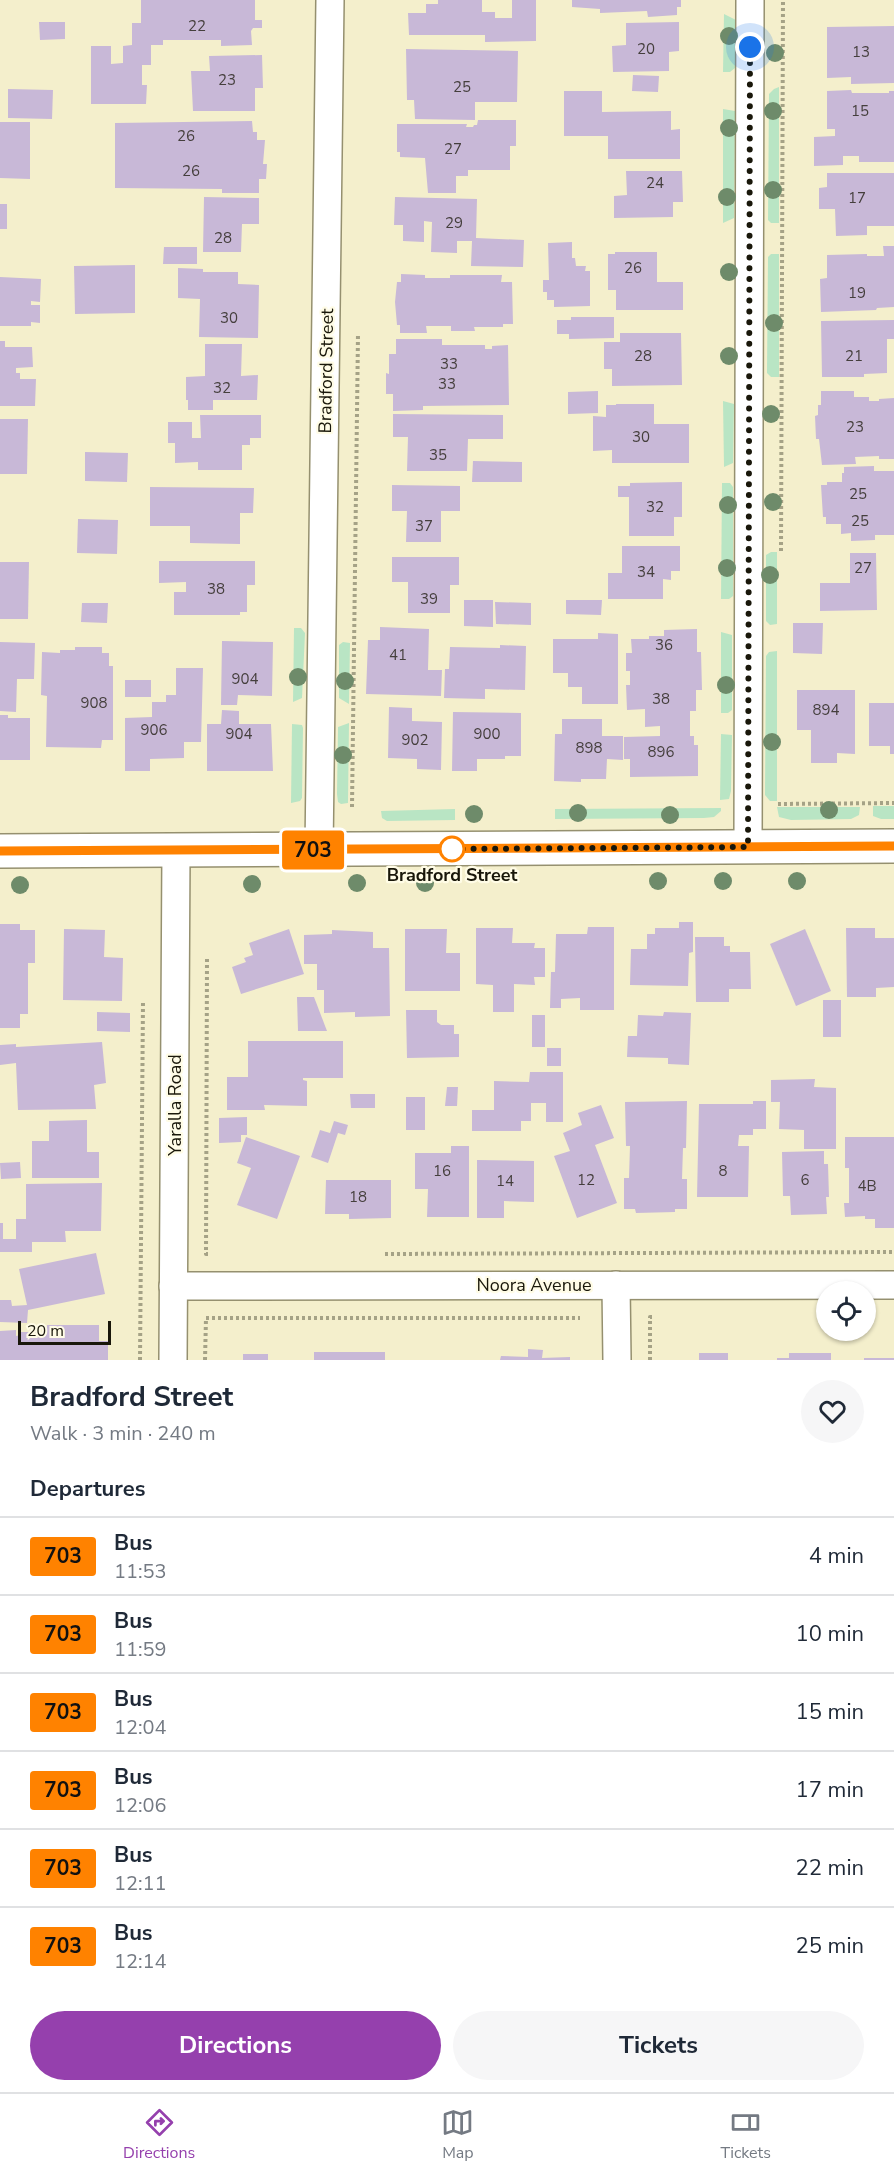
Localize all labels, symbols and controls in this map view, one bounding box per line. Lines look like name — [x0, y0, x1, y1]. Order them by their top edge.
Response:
house number: 22 — [188, 16, 206, 36]
your location — [735, 32, 765, 62]
house number: 20 — [637, 39, 655, 59]
house number: 13 — [852, 42, 870, 62]
house number: 23 — [218, 70, 236, 90]
house number: 25 — [453, 77, 471, 97]
house number: 15 — [851, 101, 869, 121]
house number: 26 — [177, 126, 195, 146]
house number: 27 — [444, 139, 462, 159]
house number: 26 — [182, 161, 200, 181]
house number: 24 — [646, 173, 664, 193]
house number: 17 — [848, 188, 866, 208]
house number: 29 — [445, 213, 463, 233]
house number: 28 — [214, 228, 232, 248]
house number: 26 — [624, 258, 642, 278]
house number: 19 — [848, 283, 866, 303]
house number: 30 — [220, 308, 238, 328]
street label: Bradford Street — [313, 308, 339, 434]
house number: 28 — [634, 346, 652, 366]
house number: 21 — [845, 346, 863, 366]
house number: 33 — [440, 354, 458, 374]
house number: 33 — [438, 374, 456, 394]
house number: 32 — [213, 378, 231, 398]
house number: 23 — [846, 417, 864, 437]
house number: 30 — [632, 427, 650, 447]
house number: 35 — [429, 445, 447, 465]
house number: 25 — [849, 484, 867, 504]
house number: 32 — [646, 497, 664, 517]
house number: 25 — [851, 511, 869, 531]
house number: 37 — [415, 516, 433, 536]
house number: 27 — [854, 558, 872, 578]
house number: 34 — [637, 562, 655, 582]
house number: 38 — [207, 579, 225, 599]
house number: 39 — [420, 589, 438, 609]
house number: 36 — [655, 635, 673, 655]
house number: 41 — [389, 645, 407, 665]
house number: 904 — [231, 669, 259, 689]
house number: 38 — [652, 689, 670, 709]
house number: 908 — [80, 693, 108, 713]
house number: 894 — [812, 700, 840, 720]
house number: 906 — [140, 720, 168, 740]
house number: 904 — [225, 724, 253, 744]
house number: 900 — [473, 724, 501, 744]
house number: 902 — [401, 730, 429, 750]
house number: 898 — [575, 738, 603, 758]
house number: 896 — [647, 742, 675, 762]
line badge: 703 — [278, 830, 348, 870]
text: 703 — [294, 836, 332, 864]
marker: Bradford Street — [439, 836, 465, 862]
place label: Bradford Street — [387, 863, 517, 887]
street label: Yaralla Road — [163, 1054, 187, 1157]
house number: 16 — [433, 1161, 451, 1181]
house number: 8 — [718, 1161, 728, 1181]
house number: 12 — [577, 1170, 595, 1190]
house number: 6 — [800, 1170, 810, 1190]
house number: 14 — [496, 1171, 514, 1191]
house number: 4B — [857, 1176, 877, 1196]
house number: 18 — [349, 1187, 367, 1207]
street label: Noora Avenue — [476, 1273, 592, 1297]
map controls — [816, 1281, 876, 1341]
button: locate — [816, 1281, 876, 1341]
scale bar — [18, 1318, 111, 1346]
text: 20 m — [27, 1320, 64, 1342]
text: Bradford Street — [30, 1378, 233, 1416]
button: heart — [801, 1380, 864, 1443]
text: Walk · 3 min · 240 m — [30, 1420, 216, 1447]
text: Departures — [30, 1474, 145, 1504]
text: Bus — [114, 1528, 153, 1558]
text: 4 min — [809, 1541, 864, 1571]
text: 703 — [44, 1542, 82, 1570]
text: 11:53 — [114, 1558, 167, 1585]
text: Bus — [114, 1606, 153, 1636]
text: 10 min — [796, 1619, 864, 1649]
text: 703 — [44, 1620, 82, 1648]
text: 11:59 — [114, 1636, 167, 1663]
text: Bus — [114, 1684, 153, 1714]
text: 15 min — [796, 1697, 864, 1727]
text: 703 — [44, 1698, 82, 1726]
text: 12:04 — [114, 1714, 167, 1741]
text: Bus — [114, 1762, 153, 1792]
text: 17 min — [796, 1775, 864, 1805]
text: 703 — [44, 1776, 82, 1804]
text: 12:06 — [114, 1792, 167, 1819]
text: Bus — [114, 1840, 153, 1870]
text: 22 min — [796, 1853, 864, 1883]
text: 703 — [44, 1854, 82, 1882]
text: 12:11 — [114, 1870, 167, 1897]
text: Bus — [114, 1918, 153, 1948]
text: 25 min — [796, 1931, 864, 1961]
text: 703 — [44, 1932, 82, 1960]
text: 12:14 — [114, 1948, 167, 1975]
button: Directions — [30, 2011, 441, 2080]
button: Tickets — [453, 2011, 864, 2080]
tab: Directions — [123, 2106, 195, 2164]
tab: Map — [441, 2106, 474, 2164]
tab: Tickets — [721, 2106, 771, 2164]

